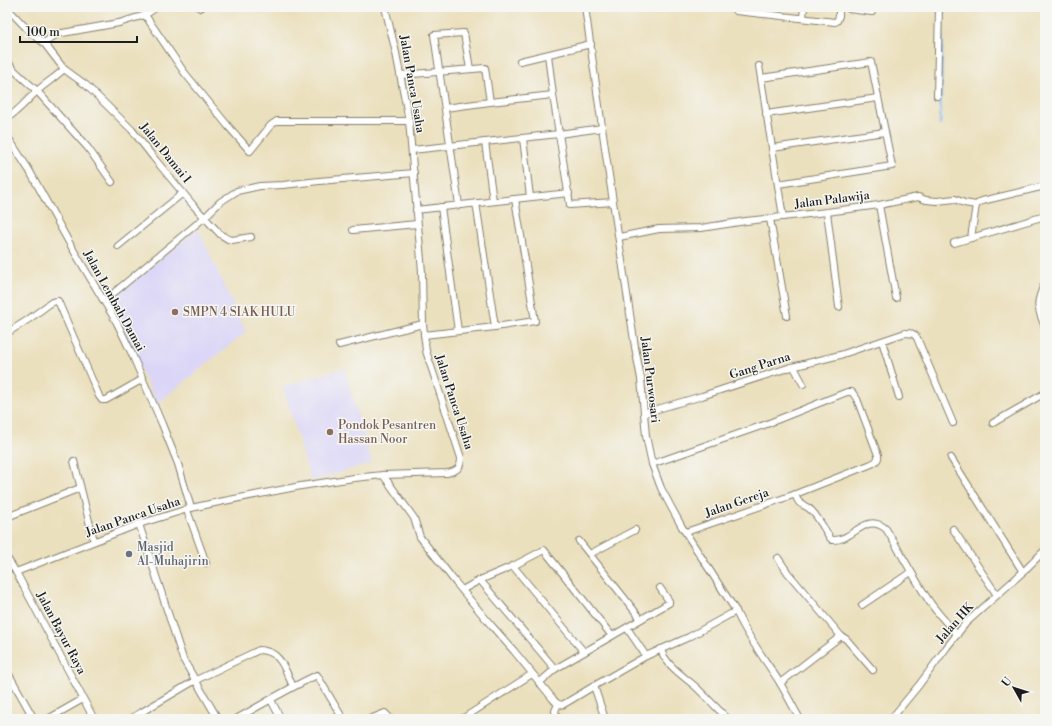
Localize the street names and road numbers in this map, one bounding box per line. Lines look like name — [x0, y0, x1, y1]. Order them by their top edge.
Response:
street label: Jalan Panca Usaha — [396, 33, 428, 135]
street label: Jalan Damai I — [135, 119, 194, 187]
street label: Jalan Palawija — [793, 188, 871, 212]
street label: Jalan Lembah Damai — [79, 247, 148, 354]
street label: Jalan Purwosari — [637, 335, 663, 424]
street label: Gang Parna — [728, 349, 793, 383]
street label: Jalan Panca Usaha — [431, 352, 477, 452]
street label: Jalan Gereja — [702, 485, 772, 521]
street label: Jalan Panca Usaha — [83, 493, 183, 541]
street label: Jalan Bayur Raya — [32, 588, 90, 678]
street label: Jalan HK — [932, 599, 978, 647]

